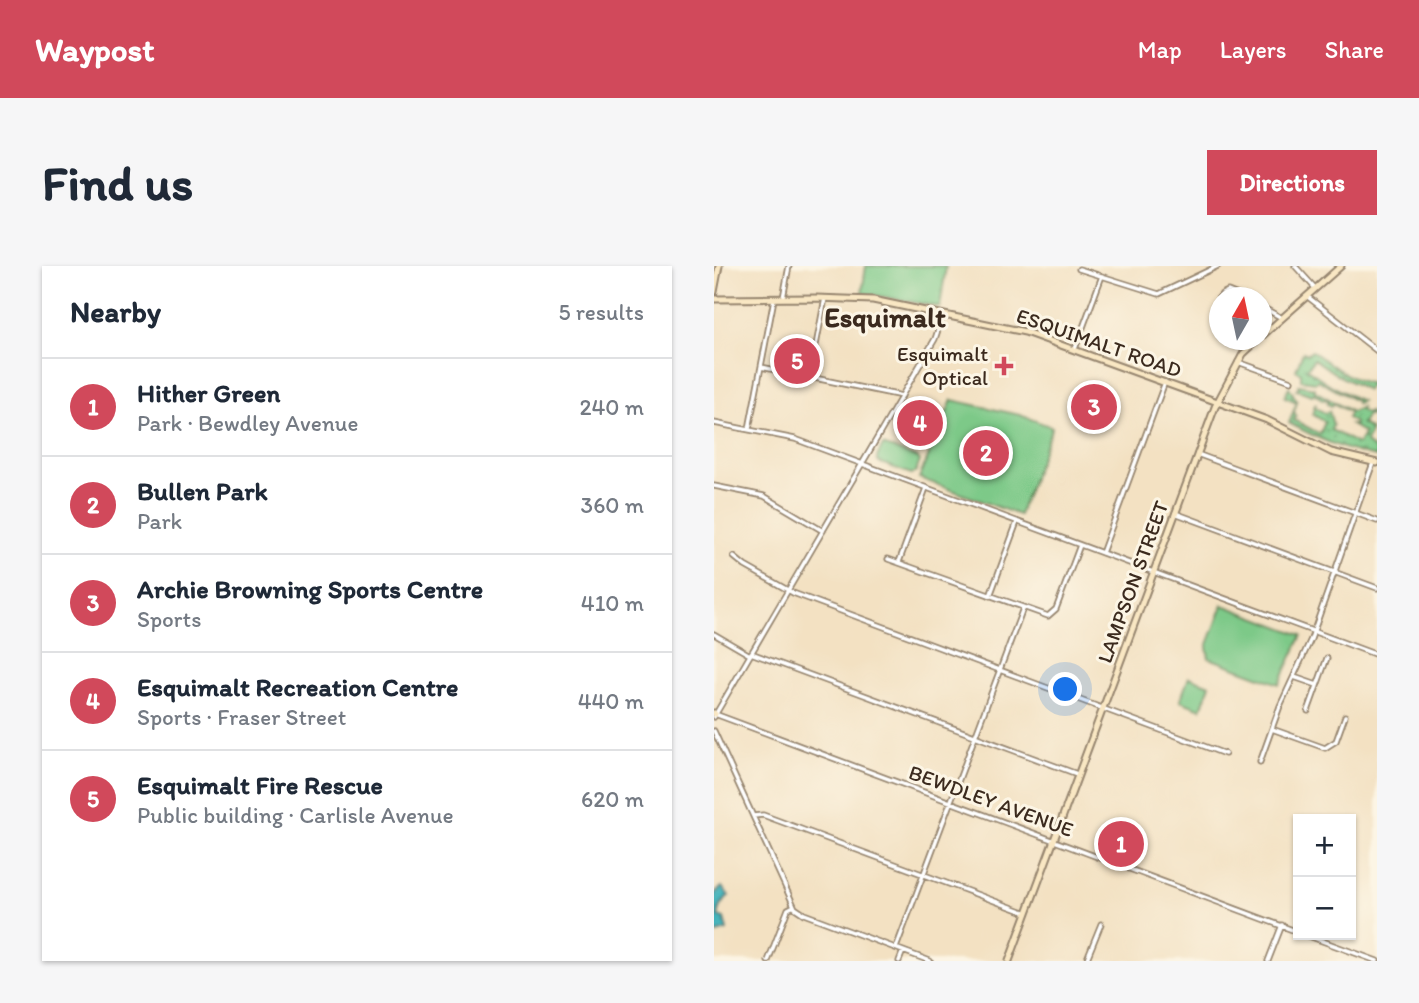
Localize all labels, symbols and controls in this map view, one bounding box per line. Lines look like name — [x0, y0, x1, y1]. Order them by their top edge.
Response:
text: Waypost — [35, 30, 155, 69]
text: Map — [1138, 35, 1182, 64]
text: Layers — [1220, 35, 1287, 64]
text: Share — [1325, 35, 1384, 64]
button: Directions — [1207, 150, 1377, 215]
text: Find us — [42, 153, 193, 212]
north arrow — [1209, 287, 1272, 350]
text: Nearby — [70, 293, 161, 330]
text: 5 results — [558, 298, 644, 326]
district label: Esquimalt — [824, 300, 946, 334]
street label: ESQUIMALT ROAD — [1013, 303, 1185, 382]
pin: 5 — [774, 335, 820, 387]
place label: Esquimalt Optical — [897, 341, 988, 390]
marker: Esquimalt Optical — [994, 356, 1014, 376]
text: Hither Green — [137, 377, 280, 409]
pin: 3 — [1071, 381, 1117, 433]
text: 1 — [88, 393, 98, 421]
text: 240 m — [579, 393, 644, 421]
pin: 4 — [897, 397, 943, 449]
text: Park · Bewdley Avenue — [137, 409, 358, 437]
pin: 2 — [963, 427, 1009, 479]
text: Bullen Park — [137, 475, 268, 507]
text: 2 — [87, 491, 99, 519]
text: 360 m — [581, 491, 644, 519]
street label: LAMPSON STREET — [1092, 497, 1174, 666]
text: Park — [137, 507, 182, 535]
text: Archie Browning Sports Centre — [137, 573, 483, 605]
text: 3 — [87, 589, 99, 617]
text: 410 m — [581, 589, 644, 617]
text: Sports — [137, 605, 201, 633]
text: Esquimalt Recreation Centre — [137, 671, 458, 703]
your location — [1048, 672, 1082, 706]
text: 4 — [86, 687, 100, 715]
text: 440 m — [578, 687, 644, 715]
text: Sports · Fraser Street — [137, 703, 346, 731]
street label: BEWDLEY AVENUE — [906, 759, 1077, 842]
text: Esquimalt Fire Rescue — [137, 769, 383, 801]
text: 5 — [87, 785, 99, 813]
text: 620 m — [581, 785, 644, 813]
text: Public building · Carlisle Avenue — [137, 801, 454, 829]
map controls — [1293, 814, 1356, 940]
button: + — [1293, 814, 1356, 877]
pin: 1 — [1098, 818, 1144, 870]
button: − — [1293, 877, 1356, 940]

